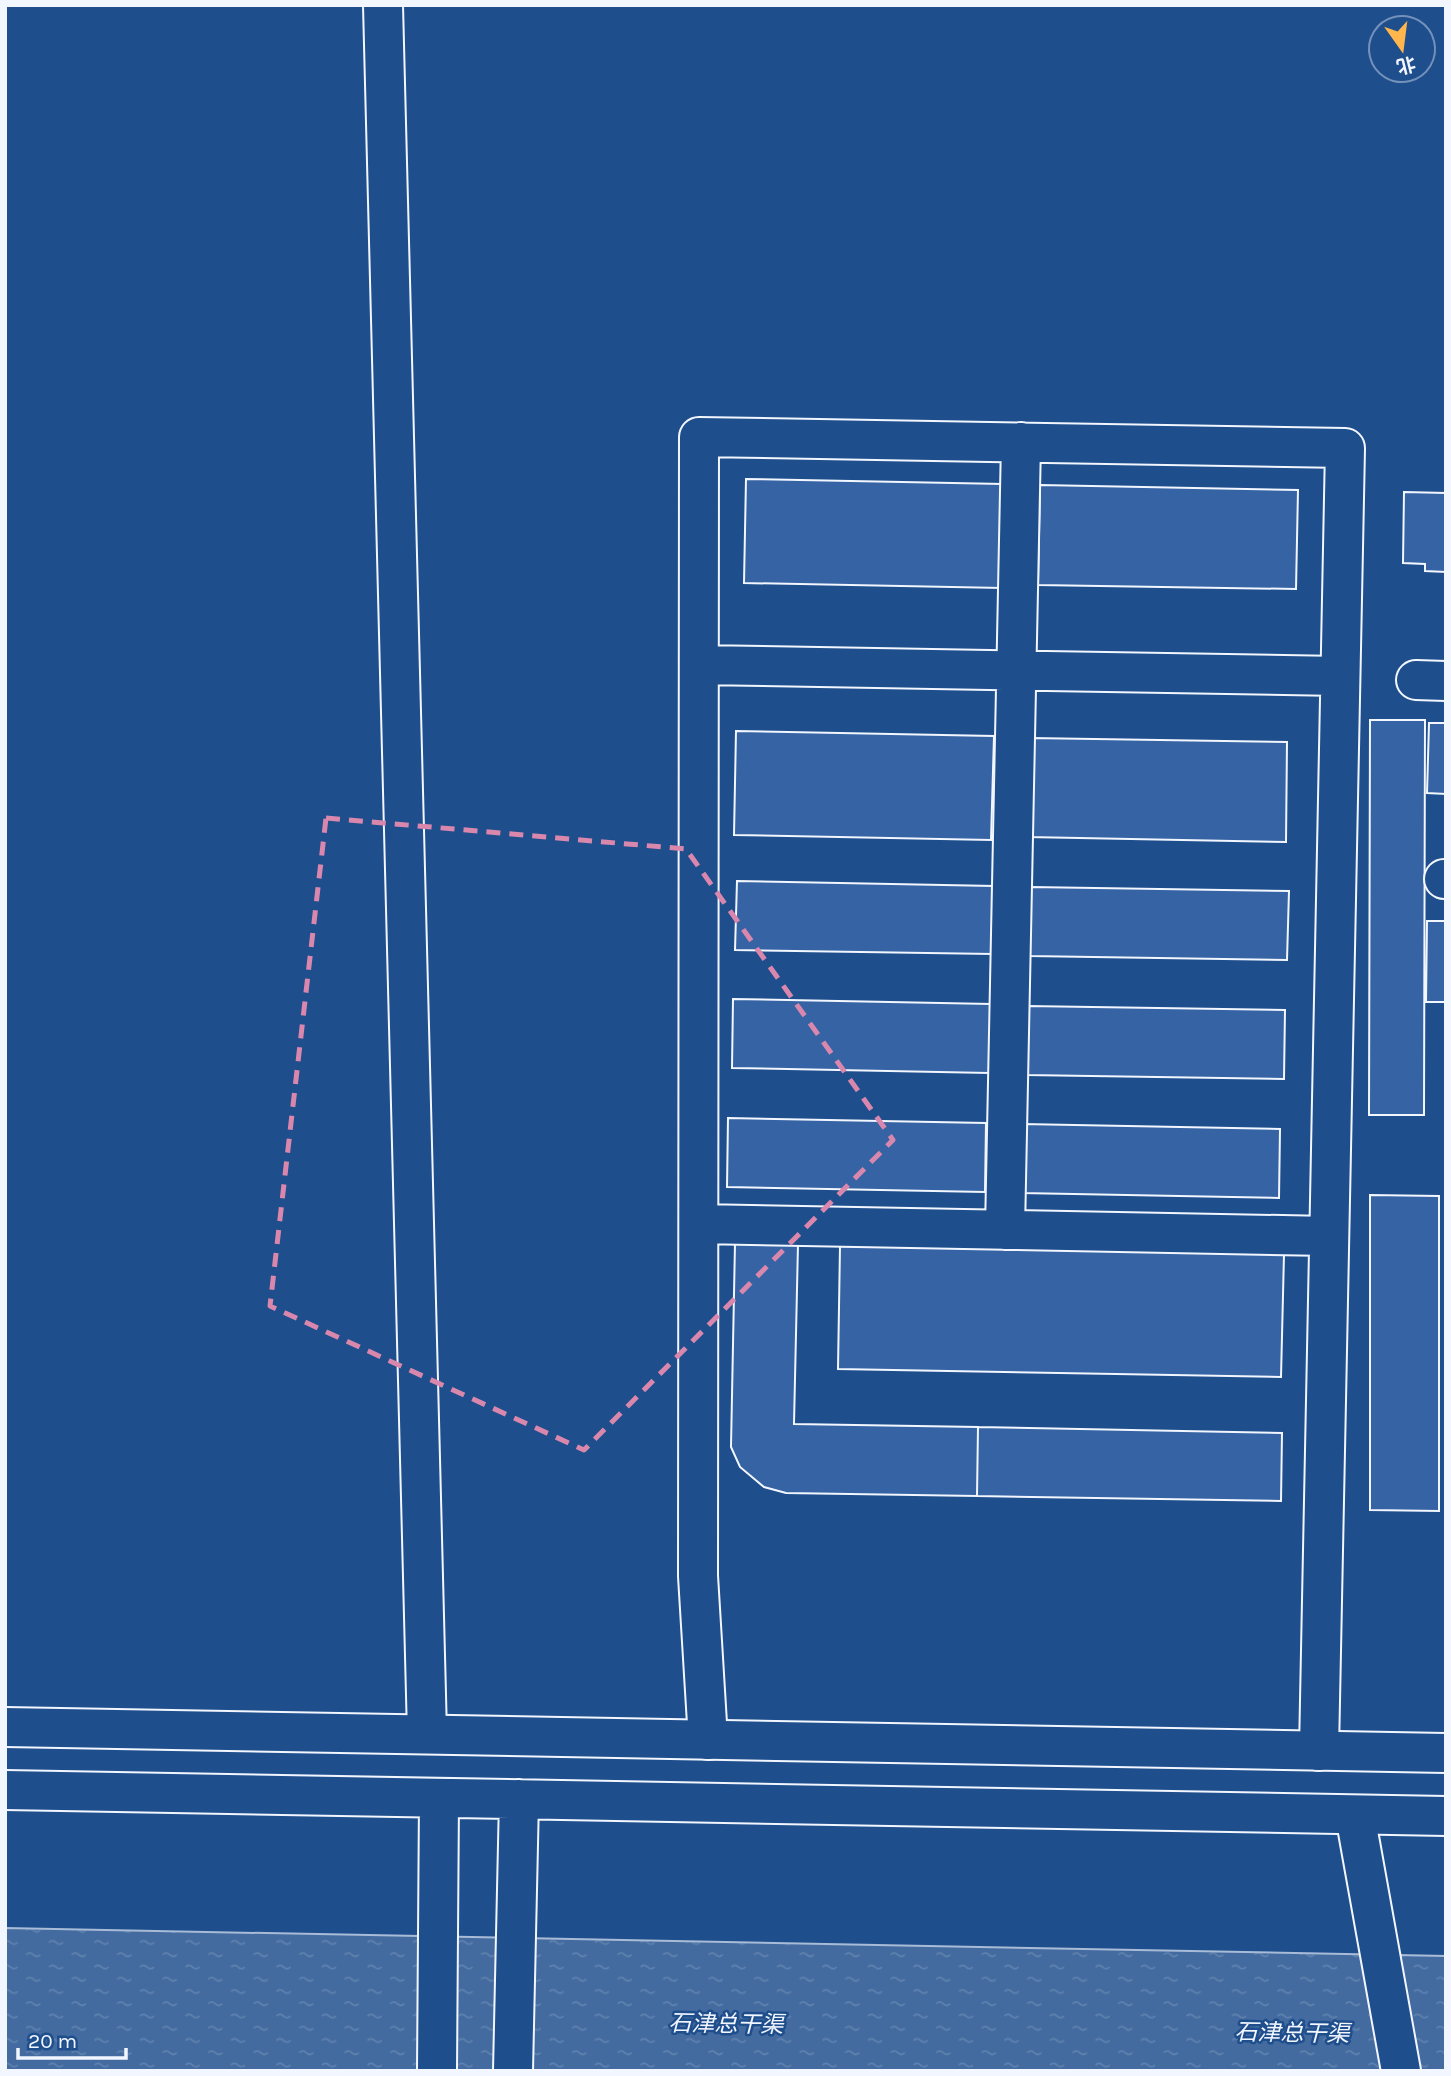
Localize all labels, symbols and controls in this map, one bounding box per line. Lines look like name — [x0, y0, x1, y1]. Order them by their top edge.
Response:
north arrow — [1367, 14, 1437, 84]
text: 北 — [1394, 52, 1418, 77]
water label: 石津总干渠 — [668, 2009, 787, 2039]
scale bar — [18, 2016, 126, 2060]
water label: 石津总干渠 — [1234, 2018, 1353, 2048]
text: 20 m — [28, 2029, 77, 2053]

